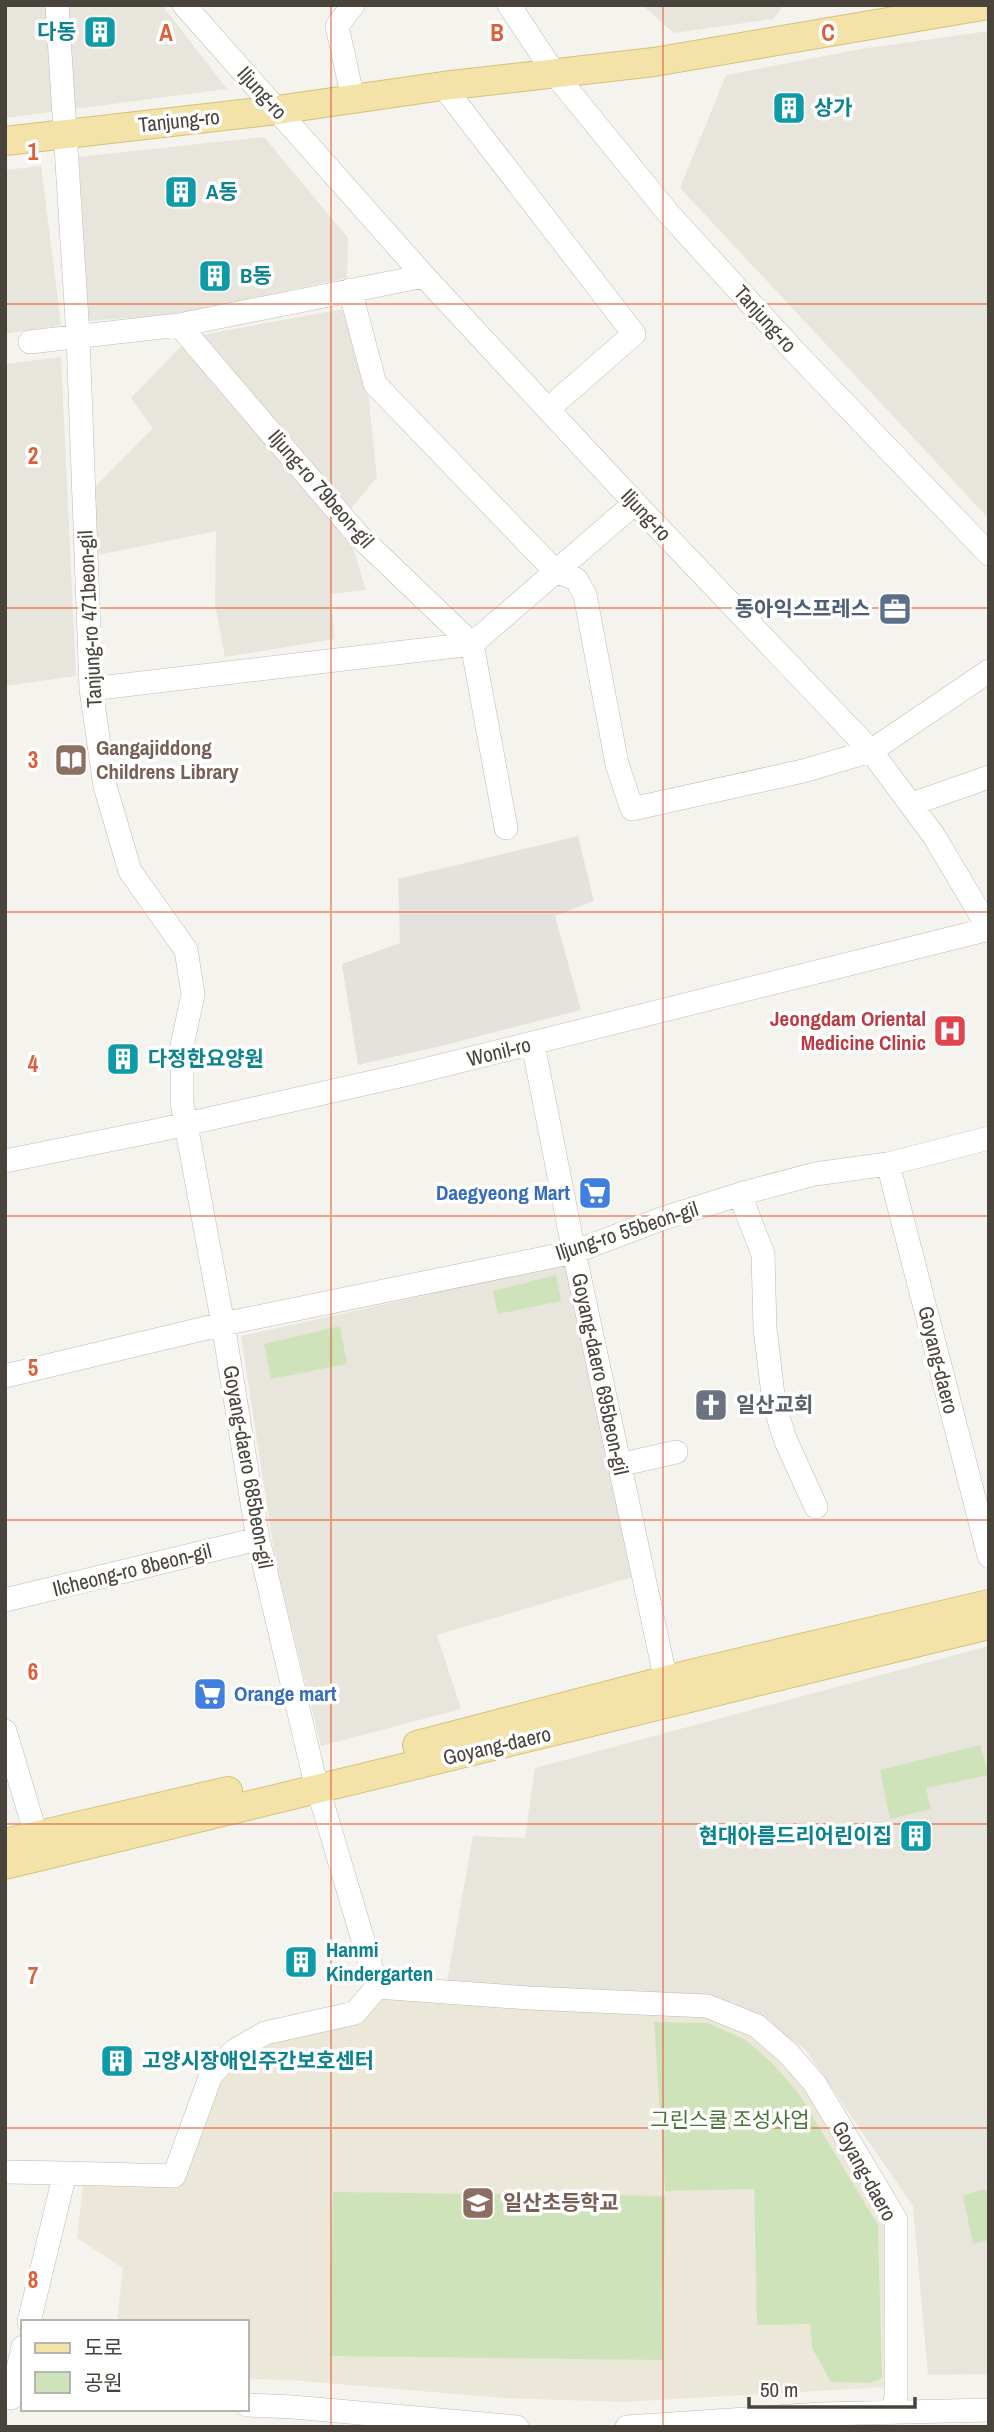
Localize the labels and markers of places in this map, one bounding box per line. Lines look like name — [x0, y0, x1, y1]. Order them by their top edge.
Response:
building icon: 다동 — [81, 13, 119, 51]
place label: 다동 — [37, 17, 76, 46]
building icon: 상가 — [770, 89, 808, 127]
place label: 상가 — [814, 93, 853, 122]
building icon: A동 — [162, 173, 200, 211]
place label: A동 — [206, 177, 238, 206]
building icon: B동 — [196, 257, 234, 295]
place label: B동 — [240, 261, 272, 290]
office icon: 동아익스프레스 — [876, 590, 914, 628]
place label: 동아익스프레스 — [735, 594, 870, 623]
place label: Gangajiddong Childrens Library — [96, 733, 239, 786]
library icon: Gangajiddong Childrens Library — [52, 741, 90, 779]
place label: Jeongdam Oriental Medicine Clinic — [770, 1004, 926, 1057]
hospital icon: Jeongdam Oriental Medicine Clinic — [931, 1012, 969, 1050]
building icon: 다정한요양원 — [104, 1040, 142, 1078]
place label: 다정한요양원 — [148, 1044, 264, 1073]
supermarket icon: Daegyeong Mart — [576, 1174, 614, 1212]
place label: Daegyeong Mart — [436, 1178, 570, 1207]
church icon: 일산교회 — [692, 1386, 730, 1424]
place label: 일산교회 — [736, 1390, 813, 1419]
supermarket icon: Orange mart — [191, 1675, 229, 1713]
place label: Orange mart — [234, 1679, 337, 1708]
building icon: 현대아름드리어린이집 — [897, 1817, 935, 1855]
place label: 현대아름드리어린이집 — [699, 1821, 892, 1850]
place label: Hanmi Kindergarten — [326, 1935, 433, 1988]
building icon: Hanmi Kindergarten — [282, 1943, 320, 1981]
building icon: 고양시장애인주간보호센터 — [98, 2042, 136, 2080]
place label: 고양시장애인주간보호센터 — [142, 2046, 374, 2075]
school or university icon: 일산초등학교 — [459, 2184, 497, 2222]
place label: 일산초등학교 — [503, 2188, 619, 2217]

